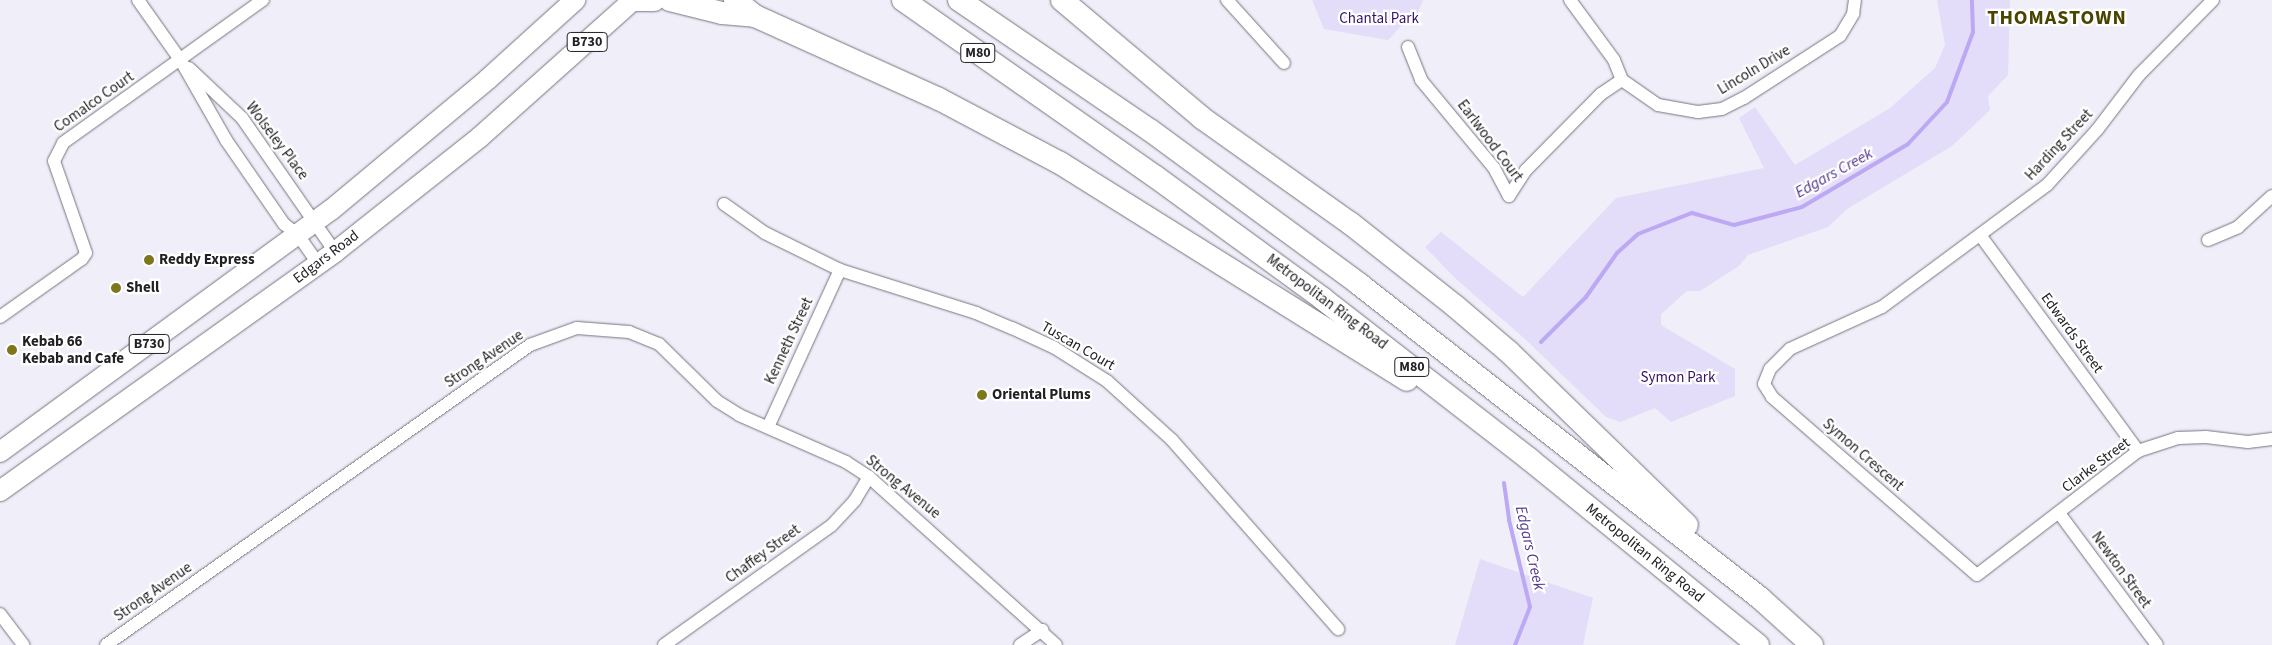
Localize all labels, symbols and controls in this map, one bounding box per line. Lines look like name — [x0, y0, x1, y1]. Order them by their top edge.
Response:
district label: THOMASTOWN — [1986, 6, 2128, 30]
park label: Chantal Park — [1339, 10, 1419, 28]
road number: B730 — [566, 31, 608, 54]
street label: Lincoln Drive — [1714, 41, 1794, 99]
road number: M80 — [959, 42, 997, 64]
street label: Comalco Court — [51, 68, 137, 136]
street label: Earlwood Court — [1453, 96, 1527, 186]
street label: Wolseley Place — [242, 99, 312, 183]
street label: Harding Street — [2021, 106, 2097, 184]
water label: Edgars Creek — [1792, 144, 1876, 202]
street label: Edgars Road — [290, 226, 362, 288]
place label: Reddy Express — [159, 251, 255, 269]
street label: Metropolitan Ring Road — [1263, 251, 1391, 353]
marker: Reddy Express — [143, 254, 155, 266]
place label: Shell — [126, 279, 159, 297]
marker: Shell — [110, 282, 122, 294]
street label: Edwards Street — [2037, 289, 2107, 377]
street label: Kenneth Street — [761, 295, 817, 387]
street label: Tuscan Court — [1038, 318, 1118, 374]
street label: Strong Avenue — [441, 326, 527, 392]
place label: Kebab 66 Kebab and Cafe — [22, 332, 124, 367]
road number: B730 — [128, 332, 170, 356]
marker: Kebab 66 Kebab and Cafe — [6, 344, 18, 356]
road number: M80 — [1393, 356, 1431, 378]
park label: Symon Park — [1641, 369, 1715, 387]
place label: Oriental Plums — [992, 386, 1091, 404]
marker: Oriental Plums — [976, 389, 988, 401]
street label: Symon Crescent — [1819, 415, 1907, 495]
street label: Clarke Street — [2059, 434, 2133, 496]
street label: Strong Avenue — [862, 451, 944, 523]
street label: Metropolitan Ring Road — [1582, 500, 1708, 606]
water label: Edgars Creek — [1511, 504, 1549, 592]
street label: Chaffey Street — [722, 521, 804, 587]
street label: Newton Street — [2087, 528, 2155, 612]
street label: Strong Avenue — [111, 559, 195, 625]

